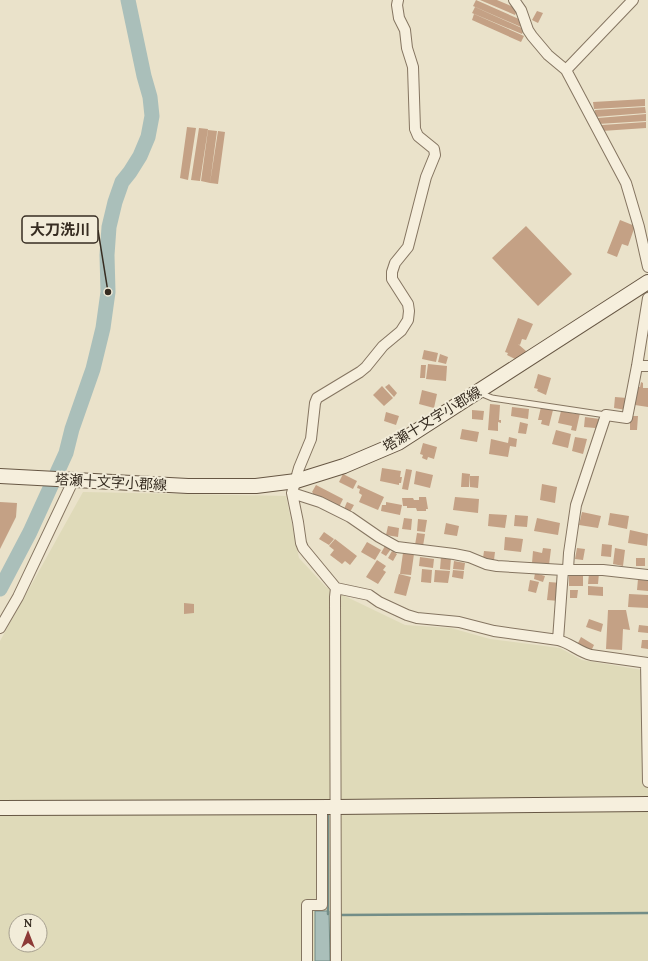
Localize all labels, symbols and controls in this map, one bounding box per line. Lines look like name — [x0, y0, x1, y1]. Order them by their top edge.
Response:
callout: 大刀洗川 — [22, 216, 98, 243]
text: 大刀洗川 — [30, 220, 90, 239]
street label: 塔瀬十文字小郡線 — [379, 382, 485, 456]
street label: 塔瀬十文字小郡線 — [55, 470, 167, 494]
north arrow — [8, 913, 48, 953]
text: N — [24, 916, 33, 930]

